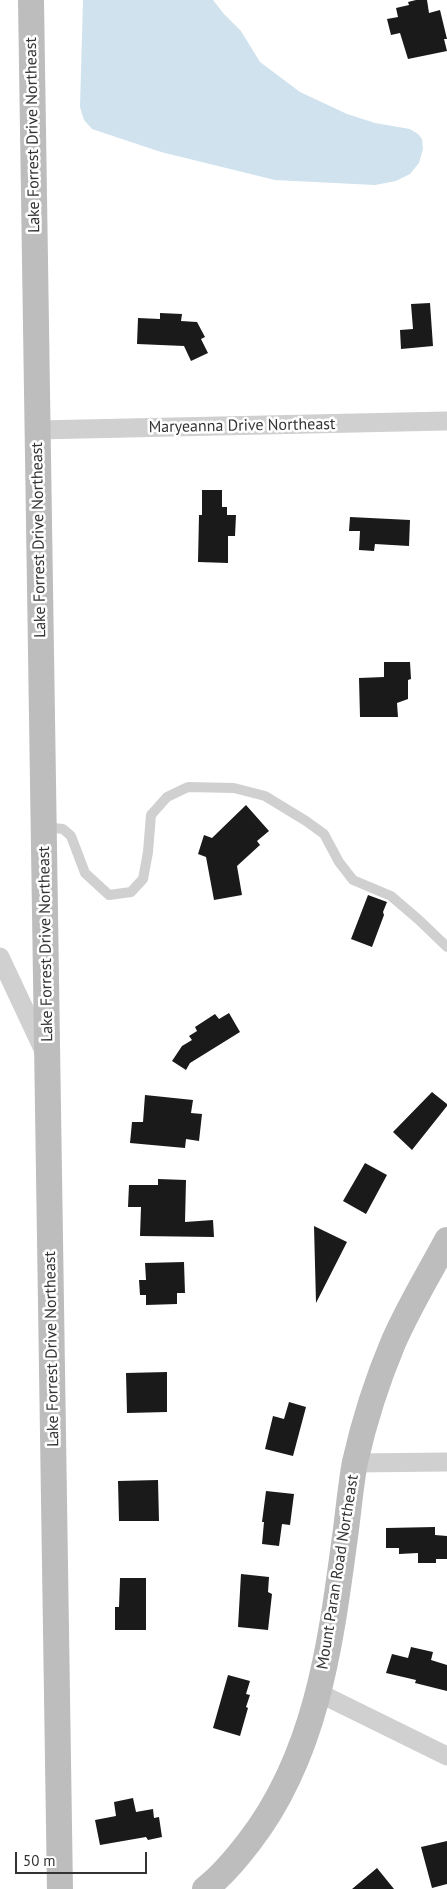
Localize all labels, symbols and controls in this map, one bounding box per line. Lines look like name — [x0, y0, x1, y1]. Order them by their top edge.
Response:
street label: Lake Forrest Drive Northeast — [22, 37, 44, 233]
street label: Maryeanna Drive Northeast — [148, 415, 336, 437]
street label: Lake Forrest Drive Northeast — [28, 442, 50, 638]
street label: Lake Forrest Drive Northeast — [35, 846, 57, 1042]
street label: Lake Forrest Drive Northeast — [41, 1251, 63, 1447]
street label: Mount Paran Road Northeast — [313, 1473, 363, 1671]
scale bar — [18, 1842, 150, 1874]
text: 50 m — [23, 1851, 56, 1870]

